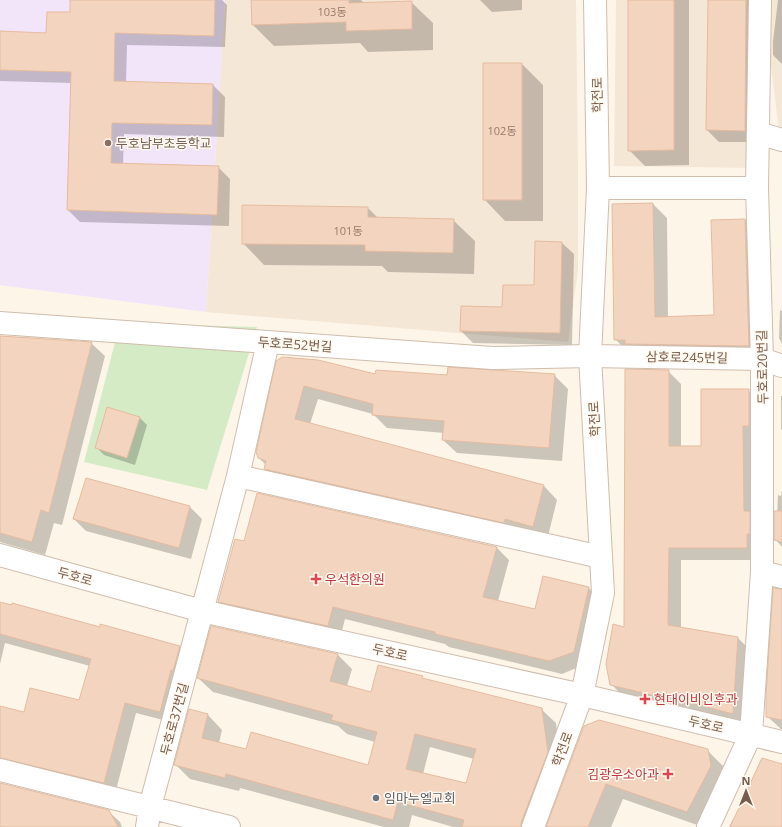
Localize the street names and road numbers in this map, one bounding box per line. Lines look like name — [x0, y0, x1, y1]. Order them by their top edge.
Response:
street label: 학전로 — [588, 77, 606, 113]
street label: 두호로20번길 — [752, 330, 772, 404]
street label: 두호로52번길 — [257, 332, 333, 356]
street label: 삼호로245번길 — [646, 347, 728, 367]
street label: 학전로 — [584, 401, 604, 437]
street label: 두호로 — [55, 563, 95, 589]
street label: 두호로 — [370, 639, 410, 665]
street label: 두호로37번길 — [156, 681, 192, 757]
street label: 두호로 — [686, 711, 726, 737]
street label: 학전로 — [547, 729, 577, 769]

